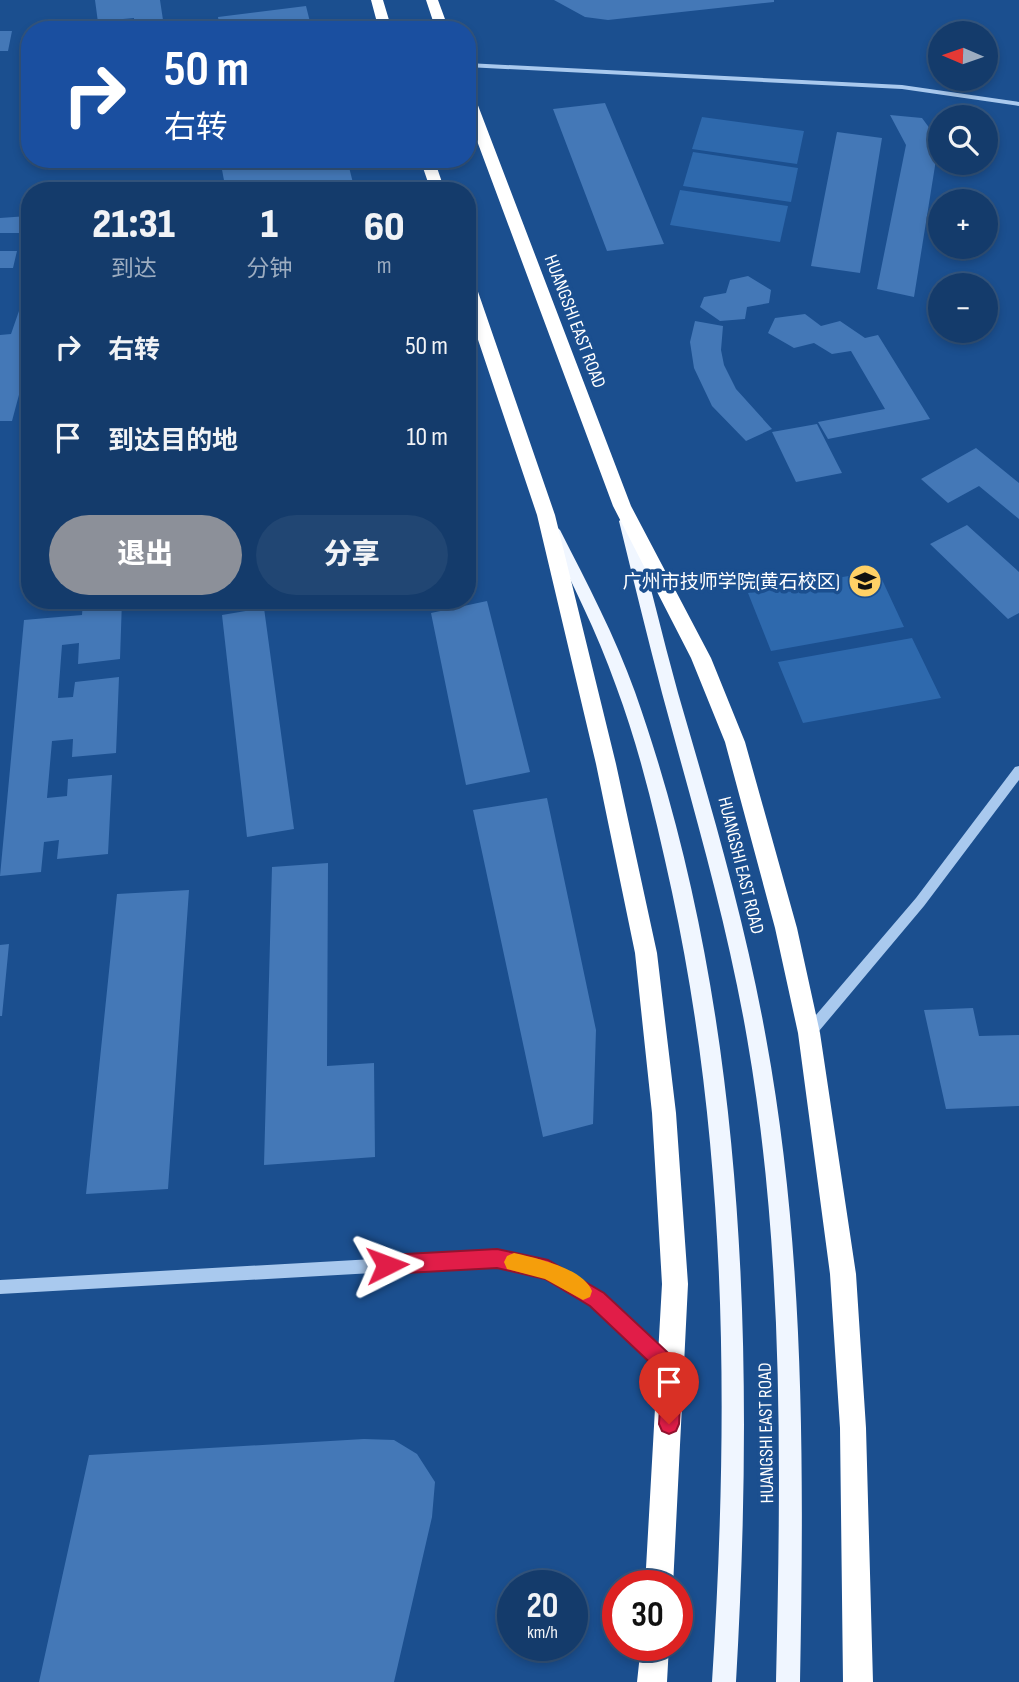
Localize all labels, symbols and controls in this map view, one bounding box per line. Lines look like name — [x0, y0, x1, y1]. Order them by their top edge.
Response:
north arrow — [928, 21, 998, 91]
map controls — [928, 21, 998, 343]
text: 50 m — [164, 41, 249, 100]
icon: right — [49, 49, 140, 140]
button: search — [928, 105, 998, 175]
text: 右转 — [164, 109, 228, 148]
button: + — [928, 189, 998, 259]
text: 21:31 — [92, 199, 175, 250]
text: 1 — [261, 199, 278, 250]
text: 60 — [364, 202, 405, 253]
text: m — [377, 252, 392, 280]
street label: HUANGSHI EAST ROAD — [539, 252, 611, 391]
text: 到达 — [111, 255, 157, 283]
text: 分钟 — [246, 255, 292, 283]
button: − — [928, 273, 998, 343]
icon: right — [49, 328, 87, 366]
text: 50 m — [405, 331, 448, 362]
text: 右转 — [108, 335, 160, 366]
icon: arrive — [49, 419, 87, 457]
text: 10 m — [406, 422, 448, 453]
text: 到达目的地 — [108, 426, 238, 457]
button: 退出 — [49, 515, 242, 595]
button: 分享 — [256, 515, 448, 595]
school or university icon: 广州市技师学院(黄石校区) — [846, 562, 884, 600]
place label: 广州市技师学院(黄石校区) — [623, 571, 840, 594]
street label: HUANGSHI EAST ROAD — [712, 794, 769, 936]
position arrow — [350, 1228, 424, 1302]
pin — [639, 1352, 699, 1424]
street label: HUANGSHI EAST ROAD — [754, 1362, 779, 1504]
icon: arrive — [650, 1363, 688, 1401]
speed limit sign: 30 — [602, 1570, 693, 1661]
text: 20 — [527, 1585, 559, 1628]
text: km/h — [527, 1622, 558, 1643]

